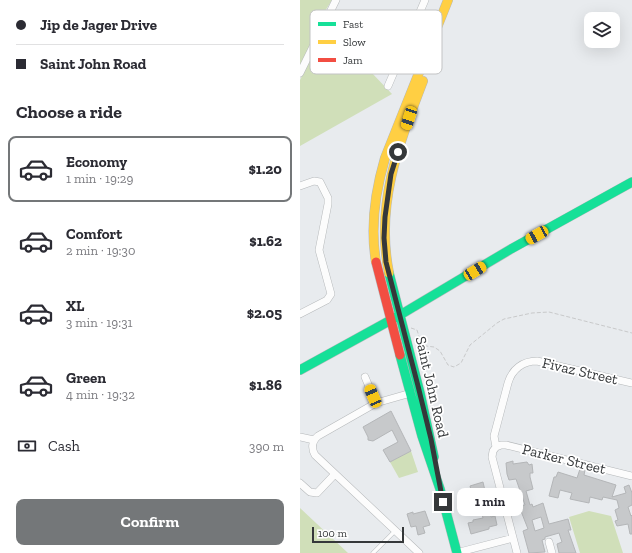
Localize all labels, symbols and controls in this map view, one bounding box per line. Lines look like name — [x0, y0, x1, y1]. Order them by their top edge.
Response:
legend — [310, 10, 442, 74]
map controls — [584, 12, 620, 48]
button: layers — [584, 12, 620, 48]
text: Jip de Jager Drive — [40, 16, 157, 34]
text: Fast — [343, 18, 364, 31]
text: Slow — [343, 36, 366, 49]
text: Jam — [343, 54, 363, 67]
text: Saint John Road — [40, 55, 146, 73]
text: Choose a ride — [16, 101, 122, 123]
car — [400, 105, 418, 131]
route start — [389, 143, 407, 161]
icon: car — [18, 151, 54, 187]
text: Economy — [66, 153, 127, 171]
text: $1.20 — [248, 160, 282, 178]
text: 1 min · 19:29 — [66, 171, 133, 186]
icon: car — [18, 223, 54, 259]
car — [524, 224, 550, 246]
text: Comfort — [66, 225, 122, 243]
text: $1.62 — [249, 232, 282, 250]
text: 2 min · 19:30 — [66, 243, 135, 258]
car — [462, 260, 488, 282]
icon: car — [18, 295, 54, 331]
text: XL — [66, 297, 84, 315]
text: $2.05 — [247, 304, 282, 322]
text: 3 min · 19:31 — [66, 315, 133, 330]
street label: Saint John Road — [412, 335, 453, 440]
street label: Fivaz Street — [540, 354, 620, 389]
icon: car — [18, 367, 54, 403]
text: Green — [66, 369, 106, 387]
text: $1.86 — [249, 376, 282, 394]
car — [363, 383, 383, 409]
text: 4 min · 19:32 — [66, 387, 135, 402]
icon: cash — [16, 435, 38, 457]
text: Cash — [48, 437, 80, 455]
text: 390 m — [249, 439, 284, 454]
street label: Parker Street — [520, 440, 608, 478]
callout: 1 min — [457, 488, 523, 516]
route end — [434, 493, 452, 511]
text: 1 min — [475, 494, 505, 509]
button: Confirm — [16, 499, 284, 545]
scale bar — [312, 525, 404, 544]
text: 100 m — [318, 527, 347, 540]

